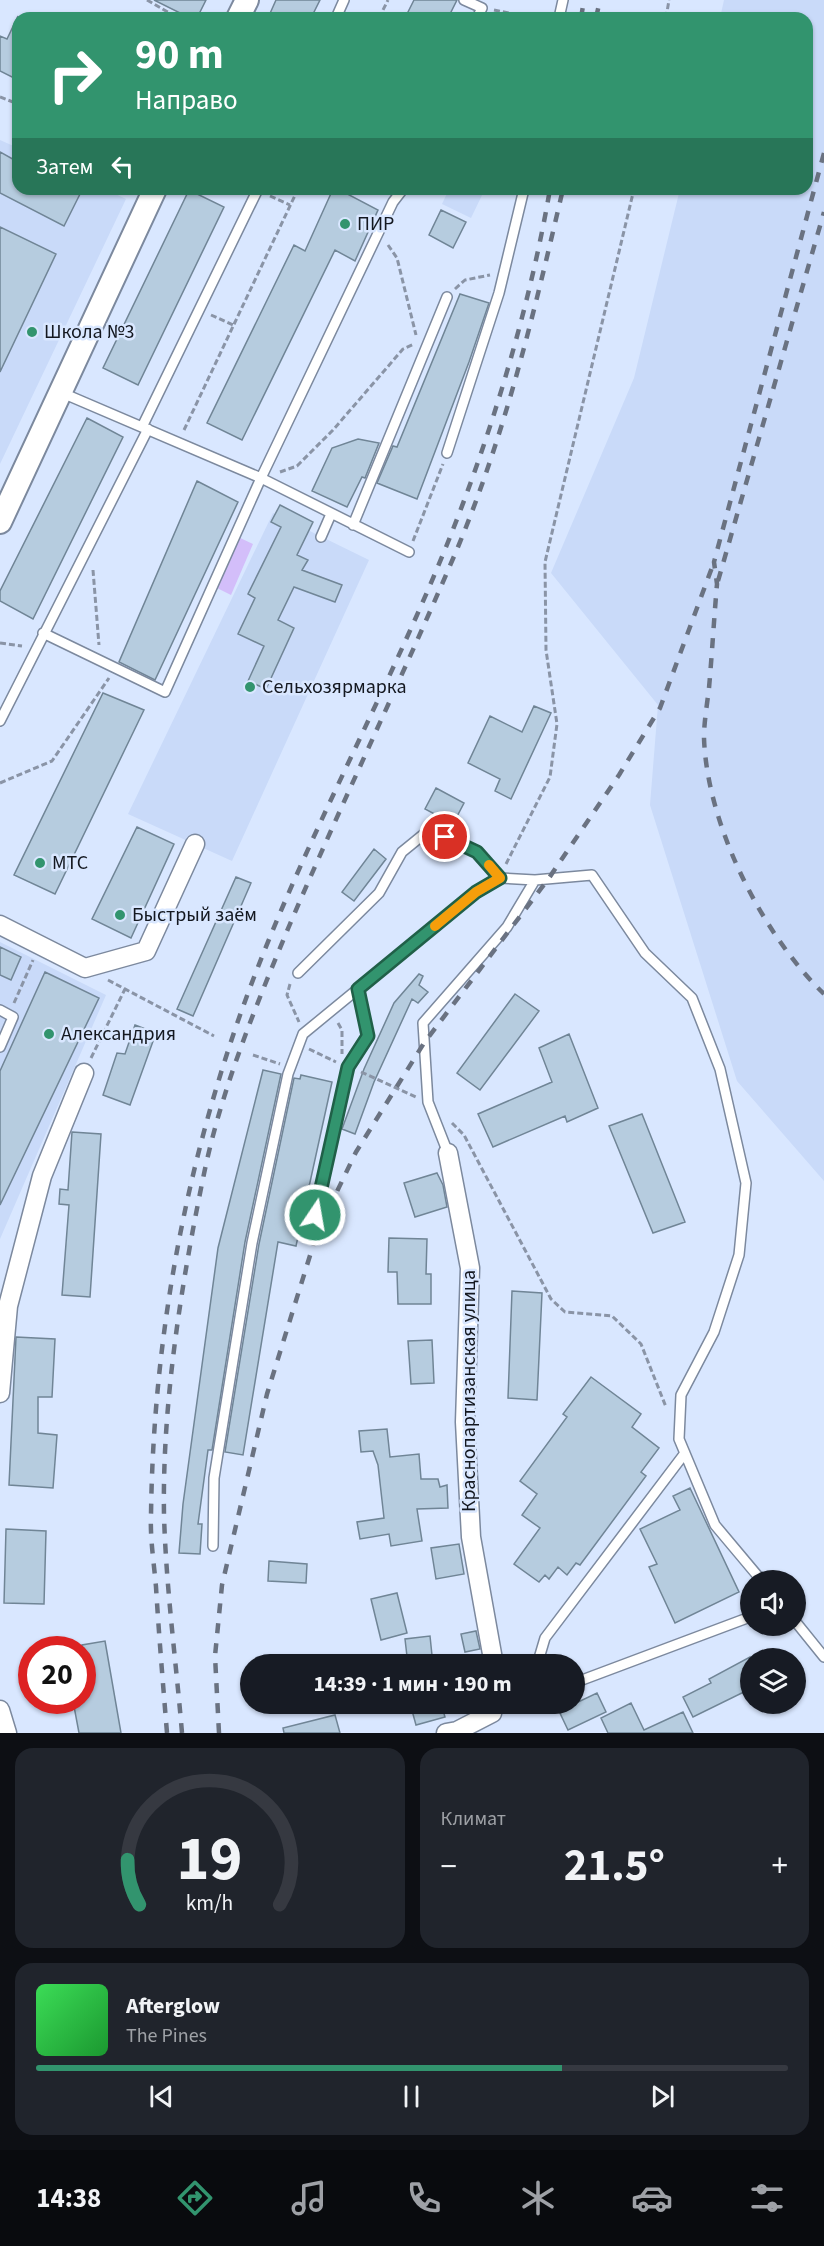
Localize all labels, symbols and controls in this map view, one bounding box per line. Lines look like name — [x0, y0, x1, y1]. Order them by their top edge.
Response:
text: 90 m — [135, 25, 224, 85]
icon: right — [36, 36, 114, 114]
text: Направо — [135, 81, 238, 120]
icon: left — [106, 150, 139, 183]
text: Затем — [36, 151, 94, 183]
place label: ПИР — [357, 210, 394, 238]
marker: ПИР — [338, 217, 352, 231]
place label: Школа №3 — [44, 318, 134, 346]
marker: Школа №3 — [25, 325, 39, 339]
place label: Сельхозярмарка — [262, 673, 407, 701]
marker: Сельхозярмарка — [243, 680, 257, 694]
pin — [419, 811, 470, 862]
icon: arrive — [428, 820, 461, 853]
place label: МТС — [52, 849, 88, 877]
marker: МТС — [33, 856, 47, 870]
place label: Быстрый заём — [132, 901, 257, 929]
marker: Быстрый заём — [113, 908, 127, 922]
place label: Александрия — [61, 1020, 176, 1048]
marker: Александрия — [42, 1027, 56, 1041]
position arrow — [283, 1183, 347, 1247]
street label: Краснопартизанская улица — [455, 1270, 483, 1512]
map controls — [740, 1570, 806, 1714]
button: sound — [740, 1570, 806, 1636]
speed limit sign: 20 — [18, 1636, 96, 1714]
button: layers — [740, 1648, 806, 1714]
text: 14:39 · 1 мин · 190 m — [313, 1668, 512, 1700]
text: Климат — [441, 1805, 506, 1833]
text: 19 — [177, 1815, 243, 1904]
text: 21.5° — [564, 1834, 665, 1898]
text: − — [441, 1843, 457, 1890]
text: + — [772, 1843, 788, 1890]
text: km/h — [186, 1888, 234, 1919]
text: Afterglow — [126, 1990, 220, 2022]
text: The Pines — [126, 2022, 207, 2050]
icon: previous — [145, 2080, 178, 2113]
icon: pause — [395, 2080, 428, 2113]
icon: next — [646, 2080, 679, 2113]
icon: directions — [174, 2177, 216, 2219]
icon: music — [288, 2177, 330, 2219]
icon: phone — [403, 2177, 445, 2219]
icon: climate — [517, 2177, 559, 2219]
icon: car — [631, 2177, 673, 2219]
icon: filters — [746, 2177, 788, 2219]
text: 14:38 — [36, 2179, 101, 2218]

